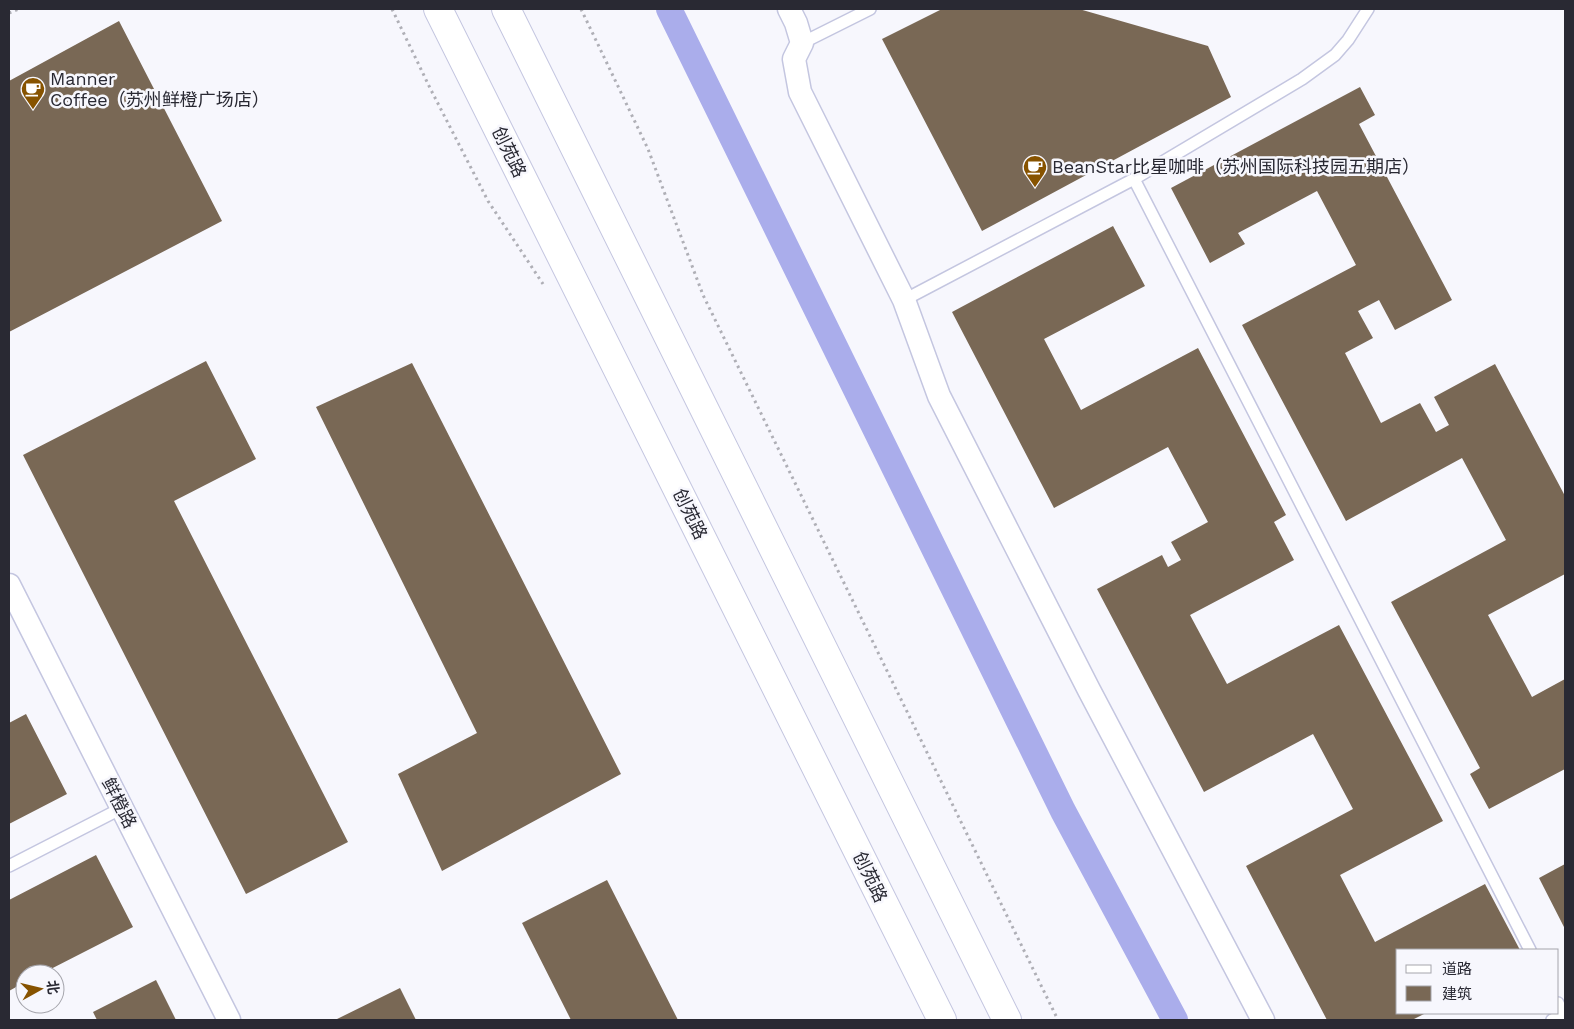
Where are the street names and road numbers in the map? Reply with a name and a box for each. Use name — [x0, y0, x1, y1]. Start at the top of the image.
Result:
street label: 创苑路 — [488, 123, 531, 181]
street label: 创苑路 — [669, 485, 712, 543]
street label: 鲜橙路 — [98, 774, 141, 832]
street label: 创苑路 — [849, 848, 892, 906]

